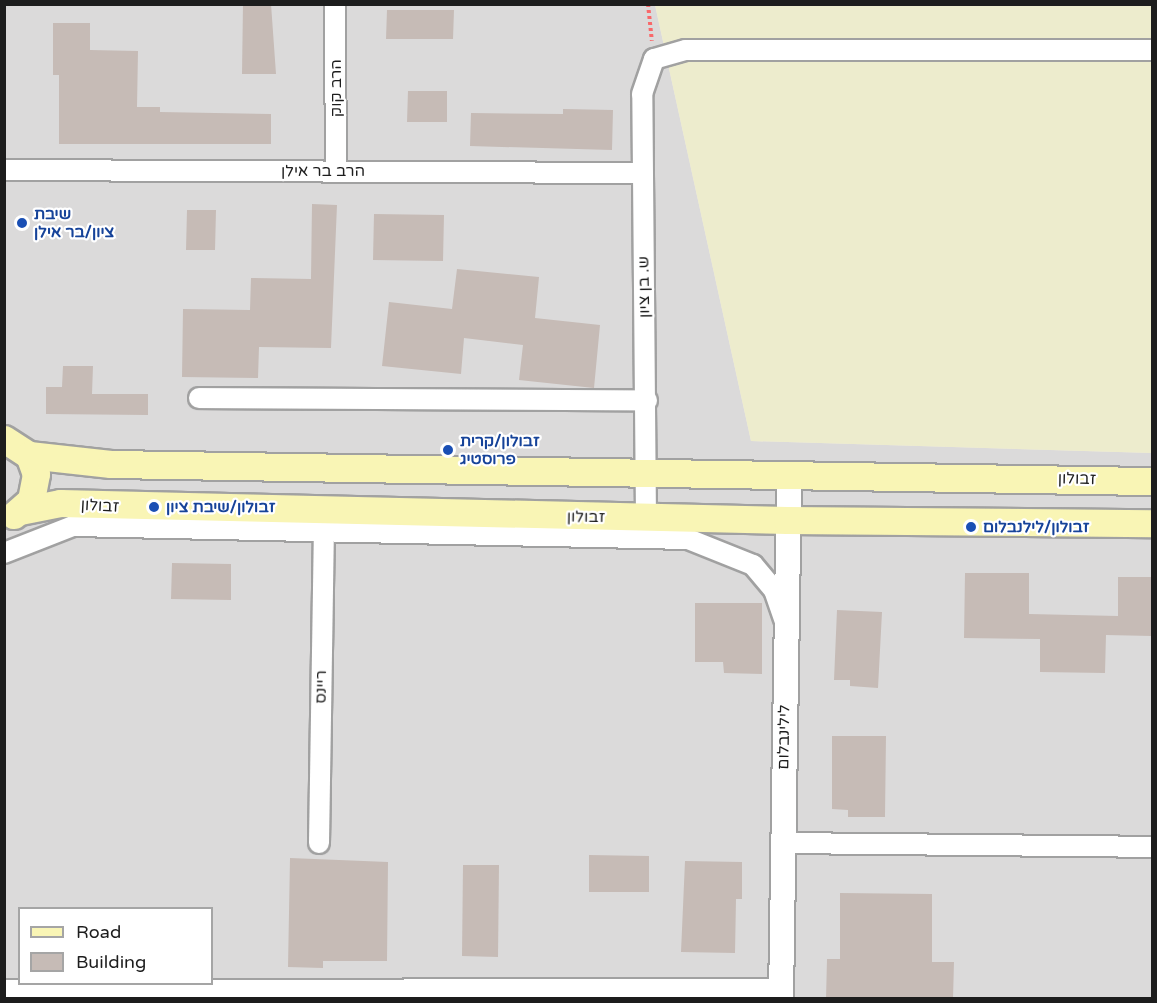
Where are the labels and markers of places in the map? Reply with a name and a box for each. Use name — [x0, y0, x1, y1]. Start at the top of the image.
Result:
place label: שיבת ציון/בר אילן — [34, 204, 114, 242]
marker: שיבת ציון/בר אילן — [15, 216, 29, 230]
place label: זבולון/קרית פרוסטיג — [460, 431, 540, 469]
marker: זבולון/קרית פרוסטיג — [441, 443, 455, 457]
place label: זבולון/שיבת ציון — [166, 497, 275, 517]
marker: זבולון/שיבת ציון — [147, 500, 161, 514]
place label: זבולון/לילנבלום — [983, 517, 1090, 537]
marker: זבולון/לילנבלום — [964, 520, 978, 534]

